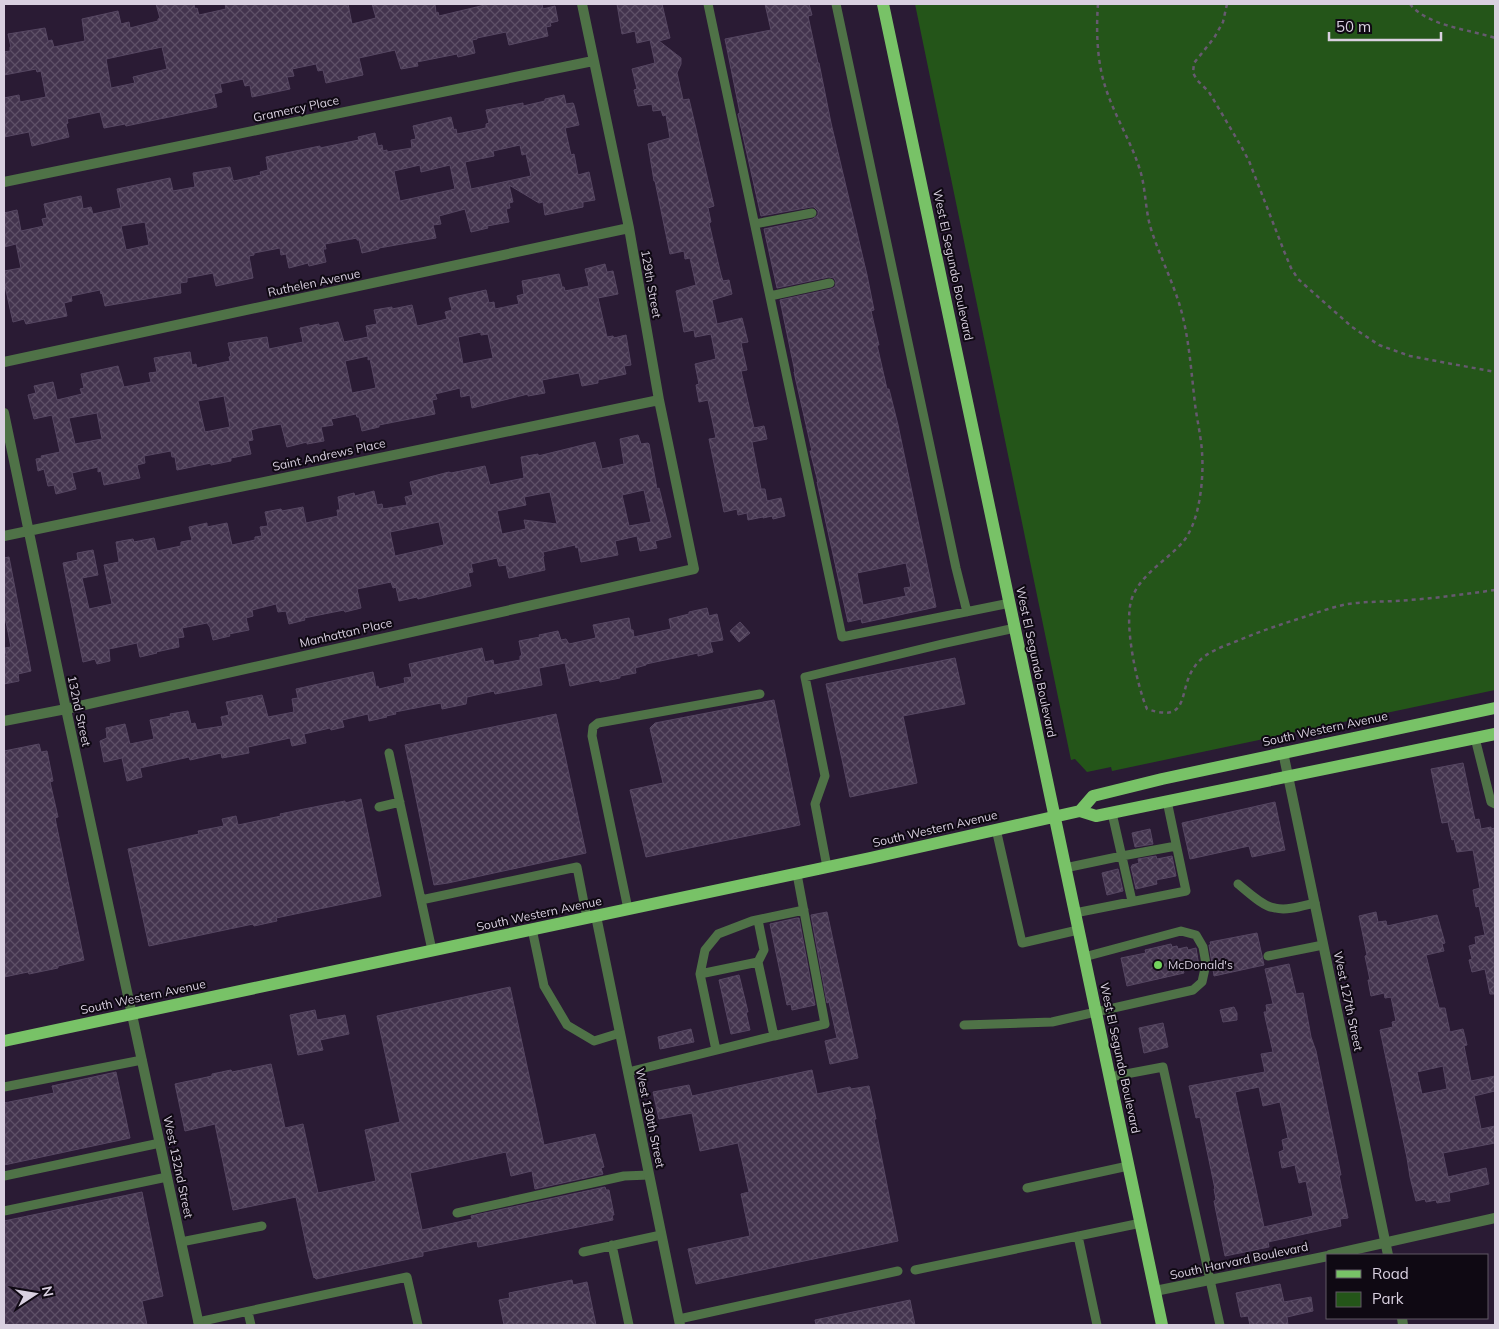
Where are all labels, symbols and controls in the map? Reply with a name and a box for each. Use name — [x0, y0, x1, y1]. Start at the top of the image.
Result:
scale bar — [1329, 10, 1442, 42]
text: 50 m — [1336, 17, 1371, 36]
street label: Gramercy Place — [252, 92, 340, 125]
street label: West El Segundo Boulevard — [930, 188, 977, 342]
street label: 129th Street — [638, 249, 665, 319]
street label: Ruthelen Avenue — [266, 265, 362, 300]
street label: Saint Andrews Place — [271, 435, 387, 474]
street label: West El Segundo Boulevard — [1013, 585, 1060, 739]
street label: Manhattan Place — [298, 615, 394, 650]
street label: 132nd Street — [65, 674, 94, 748]
street label: South Western Avenue — [1261, 708, 1389, 749]
street label: South Western Avenue — [871, 807, 999, 850]
street label: South Western Avenue — [475, 893, 603, 934]
street label: West 127th Street — [1331, 950, 1366, 1052]
place label: McDonald's — [1168, 957, 1233, 972]
marker: McDonald's — [1152, 959, 1164, 971]
street label: South Western Avenue — [79, 976, 207, 1017]
street label: West El Segundo Boulevard — [1097, 981, 1144, 1135]
street label: West 130th Street — [633, 1067, 668, 1169]
street label: West 132nd Street — [160, 1114, 197, 1220]
street label: South Harvard Boulevard — [1168, 1239, 1309, 1283]
legend — [1326, 1254, 1489, 1319]
text: Road — [1372, 1264, 1409, 1283]
north arrow — [10, 1269, 60, 1319]
text: N — [38, 1284, 58, 1298]
text: Park — [1372, 1289, 1404, 1308]

